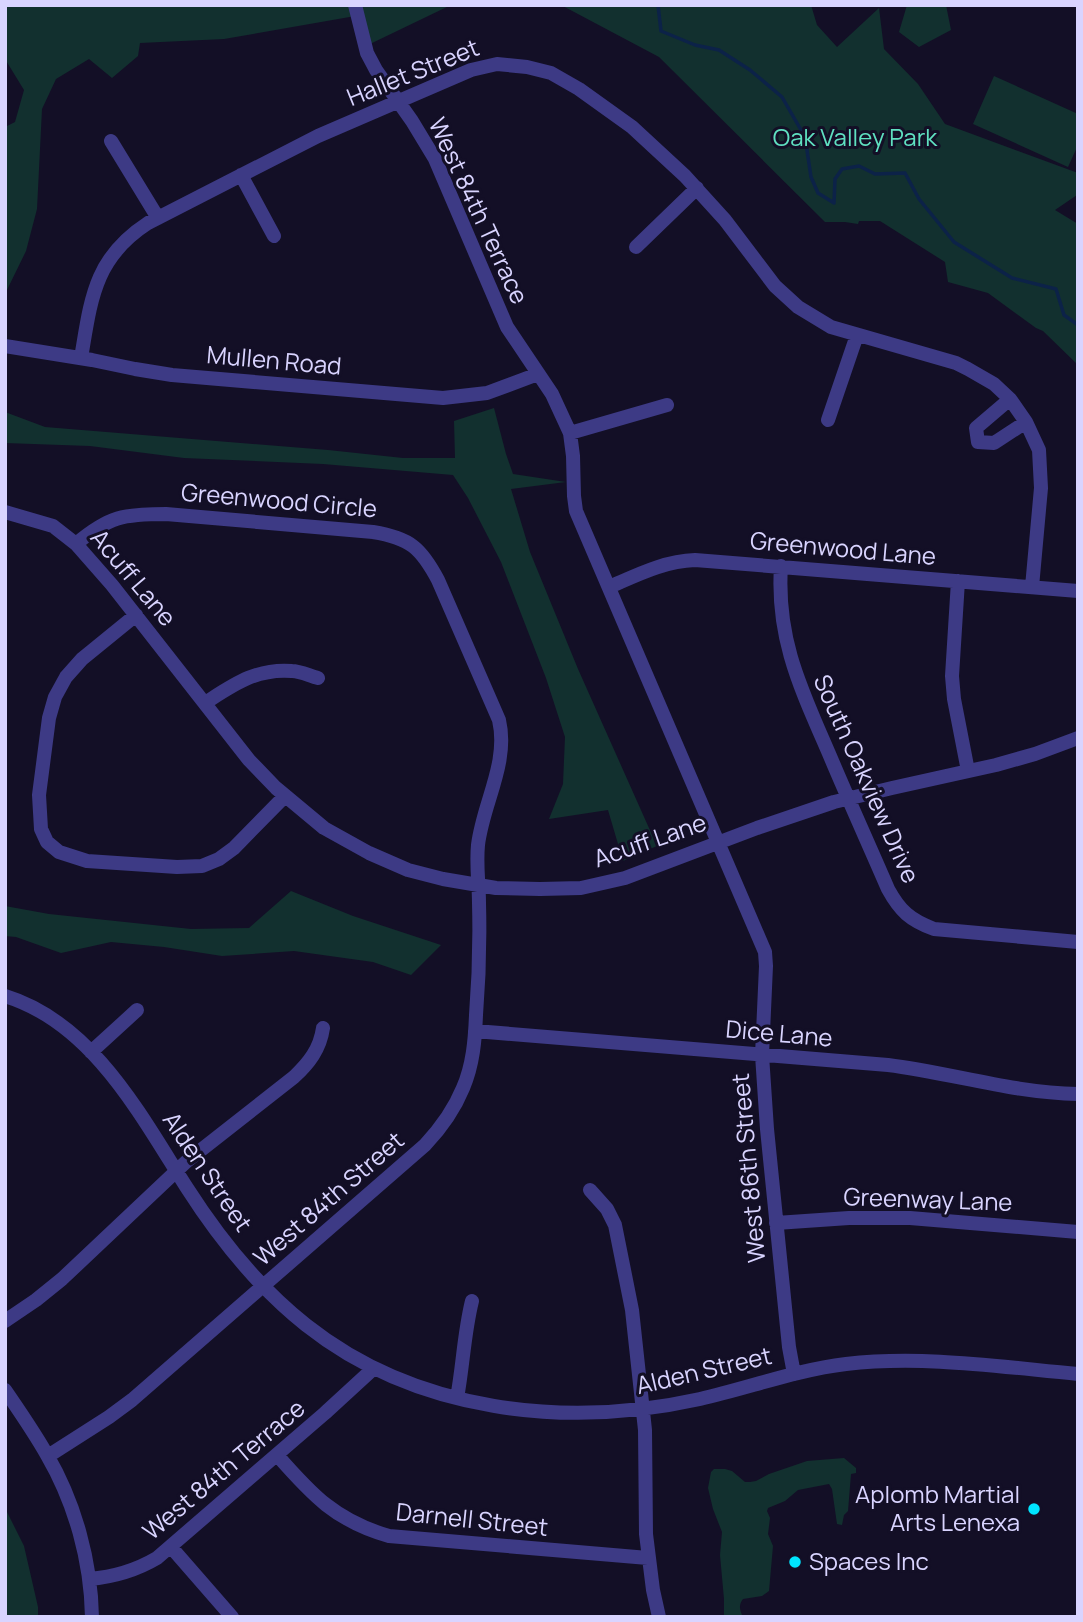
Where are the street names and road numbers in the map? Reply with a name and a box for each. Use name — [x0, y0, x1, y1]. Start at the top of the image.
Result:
street label: Hallet Street — [341, 30, 483, 113]
street label: West 84th Terrace — [422, 112, 537, 309]
street label: Mullen Road — [205, 337, 343, 382]
street label: Greenwood Circle — [180, 475, 378, 525]
street label: Acuff Lane — [84, 522, 184, 633]
street label: Greenwood Lane — [749, 523, 937, 572]
street label: South Oakview Drive — [806, 669, 928, 888]
street label: Acuff Lane — [589, 805, 710, 874]
street label: Dice Lane — [724, 1011, 834, 1054]
street label: West 86th Street — [723, 1072, 772, 1264]
street label: Alden Street — [156, 1105, 261, 1238]
street label: West 84th Street — [246, 1123, 410, 1272]
street label: Greenway Lane — [843, 1179, 1013, 1218]
street label: Alden Street — [633, 1338, 775, 1401]
street label: West 84th Terrace — [135, 1391, 311, 1547]
street label: Darnell Street — [394, 1494, 550, 1543]

